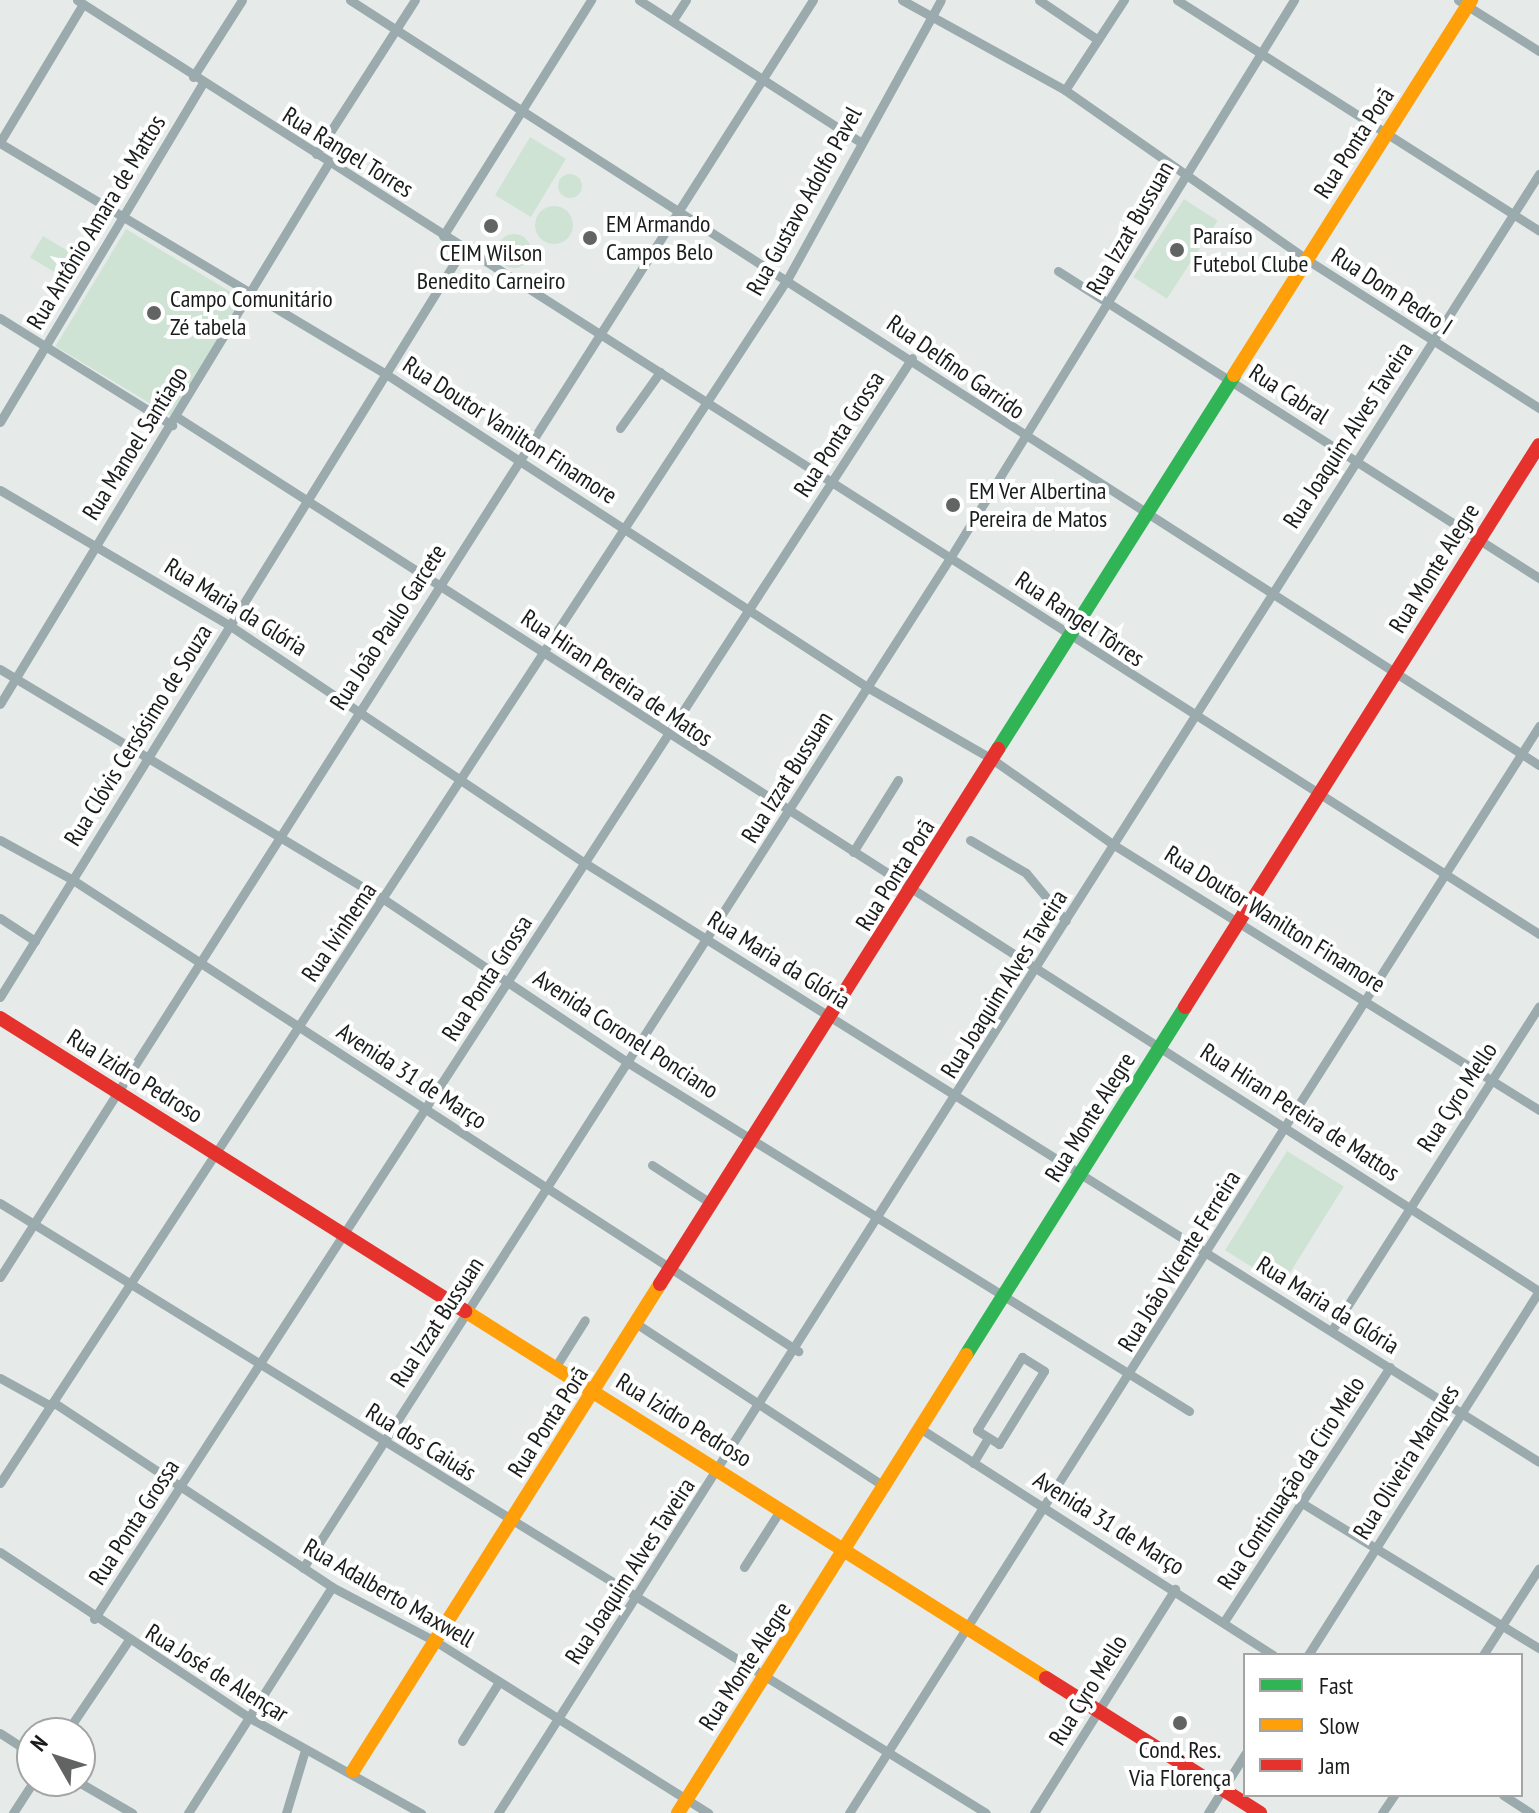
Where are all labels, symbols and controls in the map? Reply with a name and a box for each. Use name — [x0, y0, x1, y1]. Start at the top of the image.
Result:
street label: Rua Ponta Porã — [1308, 82, 1400, 204]
street label: Rua Rangel Torres — [277, 100, 419, 204]
street label: Rua Gustavo Adolfo Pavel — [740, 101, 868, 301]
street label: Rua Antônio Amara de Mattos — [20, 109, 172, 335]
street label: Rua Izzat Bussuan — [1080, 156, 1180, 300]
place label: EM Armando Campos Belo — [606, 210, 713, 266]
marker: CEIM Wilson Benedito Carneiro — [482, 217, 500, 235]
place label: Paraíso Futebol Clube — [1193, 222, 1308, 278]
marker: EM Armando Campos Belo — [581, 229, 599, 247]
place label: CEIM Wilson Benedito Carneiro — [417, 239, 565, 295]
marker: Paraíso Futebol Clube — [1168, 241, 1186, 259]
street label: Rua Dom Pedro I — [1326, 241, 1458, 341]
place label: Campo Comunitário Zé tabela — [170, 285, 333, 341]
marker: Campo Comunitário Zé tabela — [145, 304, 163, 322]
street label: Rua Delfino Garrido — [881, 309, 1031, 425]
street label: Rua Joaquim Alves Taveira — [1277, 336, 1419, 534]
street label: Rua Doutor Vanilton Finamore — [397, 350, 623, 510]
street label: Rua Cabral — [1244, 358, 1334, 430]
street label: Rua Manoel Santiago — [76, 361, 194, 525]
street label: Rua Ponta Grossa — [788, 366, 890, 502]
place label: EM Ver Albertina Pereira de Matos — [969, 477, 1108, 533]
marker: EM Ver Albertina Pereira de Matos — [944, 496, 962, 514]
street label: Rua Monte Alegre — [1383, 498, 1485, 638]
street label: Rua João Paulo Garcete — [324, 539, 452, 715]
street label: Rua Maria da Glória — [160, 552, 312, 662]
street label: Rua Rangel Tôrres — [1010, 565, 1150, 673]
street label: Rua Hiran Pereira de Matos — [516, 603, 718, 753]
street label: Rua Clóvis Cersósimo de Souza — [58, 619, 218, 851]
street label: Rua Izzat Bussuan — [735, 706, 839, 848]
street label: Rua Ponta Porã — [850, 814, 940, 936]
street label: Rua Doutor Wanilton Finamore — [1159, 839, 1391, 999]
street label: Rua Ivinhema — [295, 877, 383, 987]
street label: Rua Joaquim Alves Taveira — [934, 884, 1074, 1084]
street label: Rua Maria da Glória — [703, 905, 855, 1015]
street label: Rua Ponta Grossa — [436, 910, 538, 1046]
street label: Avenida Coronel Ponciano — [528, 963, 724, 1105]
street label: Avenida 31 de Março — [332, 1017, 492, 1135]
street label: Rua Izidro Pedroso — [62, 1023, 208, 1129]
street label: Rua Hiran Pereira de Mattos — [1195, 1037, 1405, 1187]
street label: Rua Cyro Mello — [1411, 1037, 1503, 1157]
street label: Rua Monte Alegre — [1039, 1047, 1141, 1187]
street label: Rua João Vicente Ferreira — [1112, 1165, 1246, 1357]
street label: Rua Maria da Glória — [1252, 1250, 1404, 1360]
street label: Rua Izzat Bussuan — [384, 1252, 490, 1392]
street label: Rua Ponta Porã — [502, 1361, 594, 1483]
street label: Rua Izidro Pedroso — [611, 1367, 757, 1473]
street label: Rua Continuação da Ciro Melo — [1211, 1371, 1371, 1595]
street label: Rua Oliveira Marques — [1347, 1380, 1465, 1544]
street label: Rua dos Caiuás — [361, 1397, 481, 1487]
street label: Rua Ponta Grossa — [83, 1454, 185, 1590]
street label: Avenida 31 de Março — [1028, 1465, 1190, 1581]
street label: Rua Joaquim Alves Taveira — [559, 1472, 701, 1670]
street label: Rua Adalberto Maxwell — [298, 1532, 480, 1654]
street label: Rua Monte Alegre — [693, 1596, 797, 1736]
street label: Rua José de Alençar — [140, 1617, 294, 1729]
street label: Rua Cyro Mello — [1043, 1630, 1133, 1750]
legend — [1243, 1653, 1523, 1797]
text: Fast — [1319, 1670, 1353, 1701]
text: Slow — [1319, 1710, 1359, 1741]
marker: Cond. Res. Via Florença — [1171, 1714, 1189, 1732]
north arrow — [16, 1717, 96, 1797]
text: N — [24, 1730, 54, 1757]
place label: Cond. Res. Via Florença — [1129, 1736, 1231, 1792]
text: Jam — [1319, 1750, 1350, 1781]

